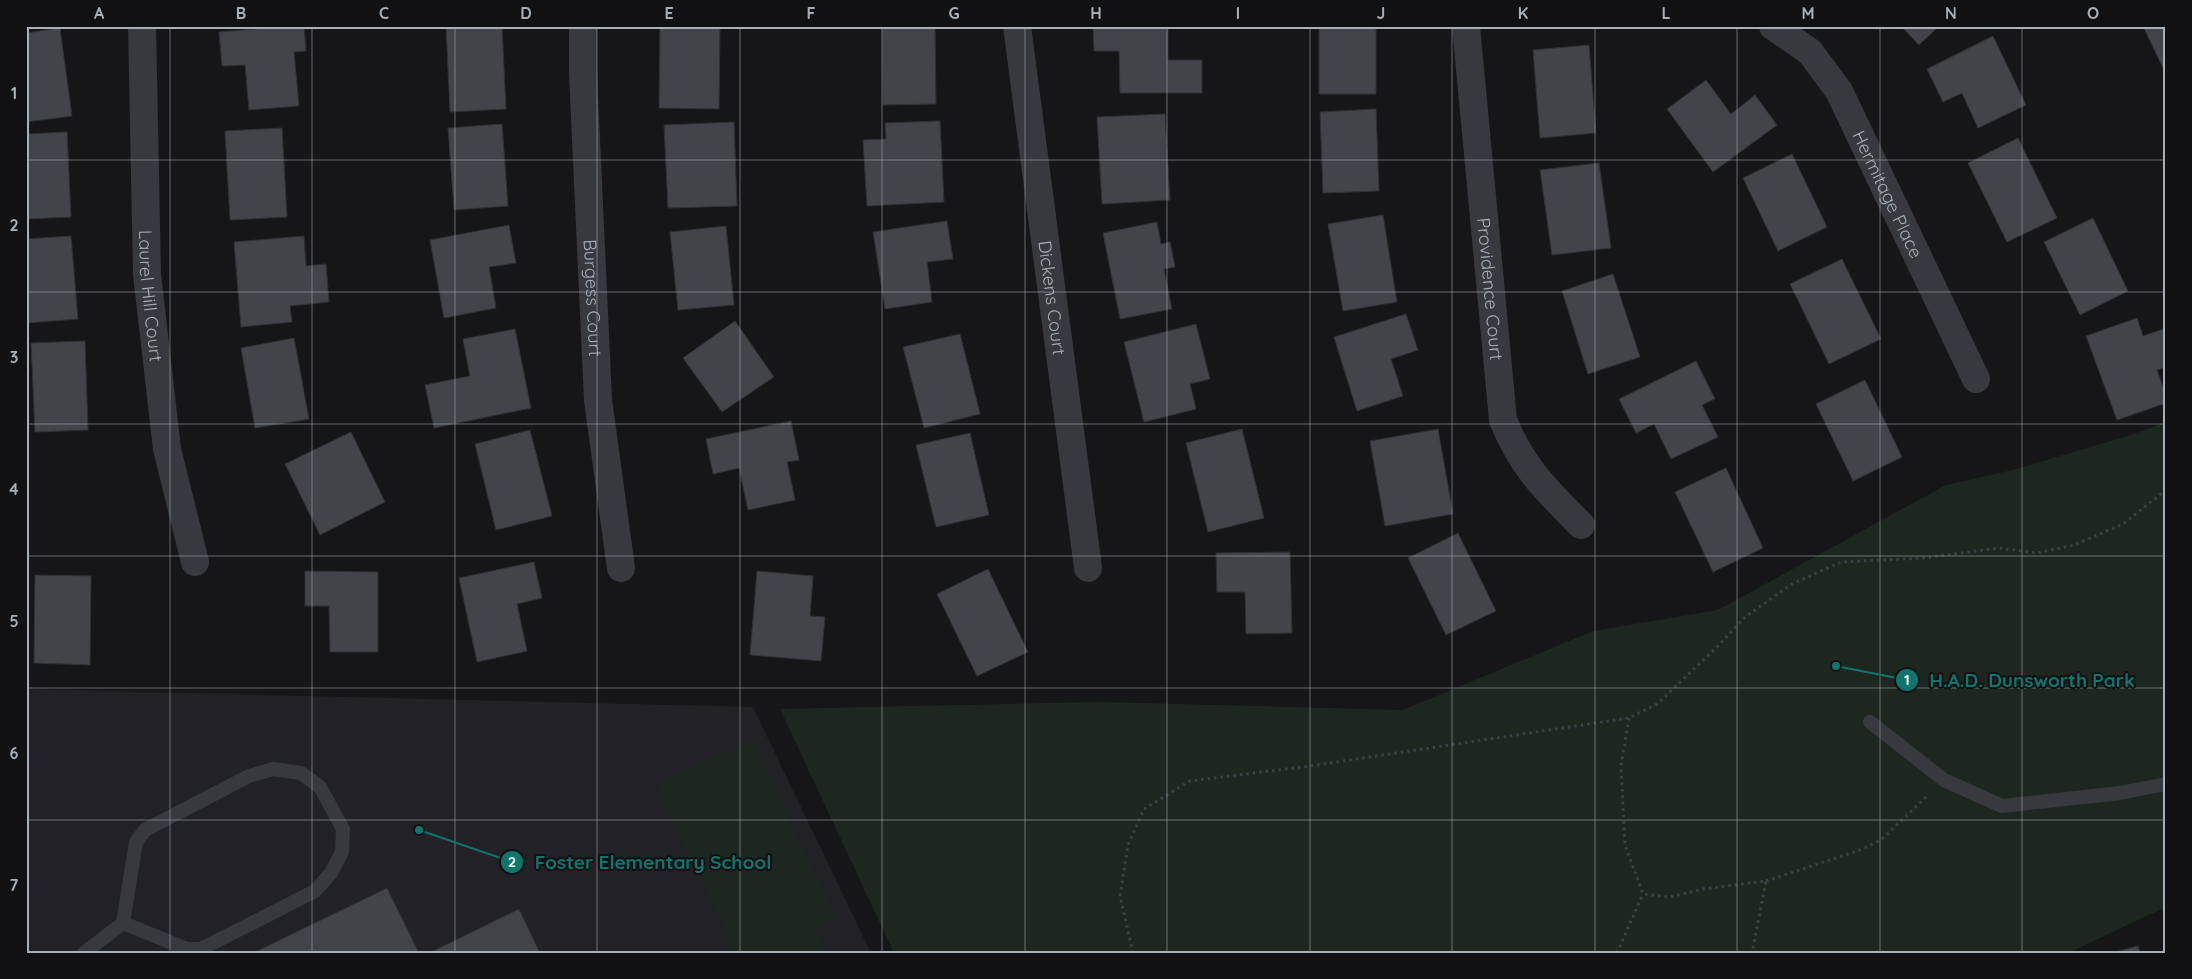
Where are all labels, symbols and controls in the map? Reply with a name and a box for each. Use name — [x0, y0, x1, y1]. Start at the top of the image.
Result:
text: A — [94, 3, 105, 23]
text: B — [236, 3, 246, 23]
text: C — [379, 3, 389, 23]
text: D — [520, 3, 532, 23]
text: E — [664, 3, 674, 23]
text: F — [807, 3, 816, 23]
text: G — [948, 3, 960, 23]
text: H — [1090, 3, 1102, 23]
text: I — [1236, 3, 1240, 23]
text: J — [1377, 3, 1385, 23]
text: K — [1518, 3, 1528, 23]
text: L — [1662, 3, 1671, 23]
text: M — [1801, 3, 1815, 23]
text: N — [1945, 3, 1957, 23]
text: O — [2087, 3, 2099, 23]
text: 1 — [11, 83, 17, 103]
street label: Hermitage Place — [1848, 127, 1928, 262]
text: 2 — [9, 215, 19, 235]
street label: Providence Court — [1473, 216, 1509, 361]
street label: Laurel Hill Court — [135, 230, 168, 363]
street label: Burgess Court — [579, 239, 607, 357]
street label: Dickens Court — [1034, 239, 1071, 356]
text: 3 — [10, 347, 18, 367]
text: 4 — [9, 479, 19, 499]
text: 5 — [9, 611, 19, 631]
callout: H.A.D. Dunsworth Park — [1895, 663, 2145, 697]
text: H.A.D. Dunsworth Park — [1929, 668, 2135, 692]
text: 1 — [1904, 670, 1910, 689]
text: 6 — [10, 743, 19, 763]
callout: Foster Elementary School — [500, 845, 781, 879]
text: Foster Elementary School — [535, 850, 771, 874]
text: 2 — [508, 852, 516, 871]
text: 7 — [10, 875, 19, 895]

